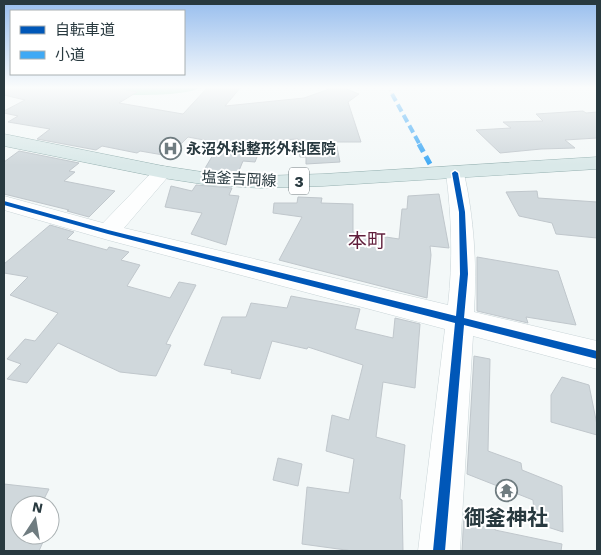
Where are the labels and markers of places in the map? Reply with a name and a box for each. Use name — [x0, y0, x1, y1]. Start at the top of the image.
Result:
hospital icon: 永沼外科整形外科医院 — [158, 137, 182, 161]
place label: 永沼外科整形外科医院 — [186, 140, 336, 158]
temple icon: 御釜神社 — [494, 479, 518, 503]
place label: 御釜神社 — [464, 505, 548, 530]

